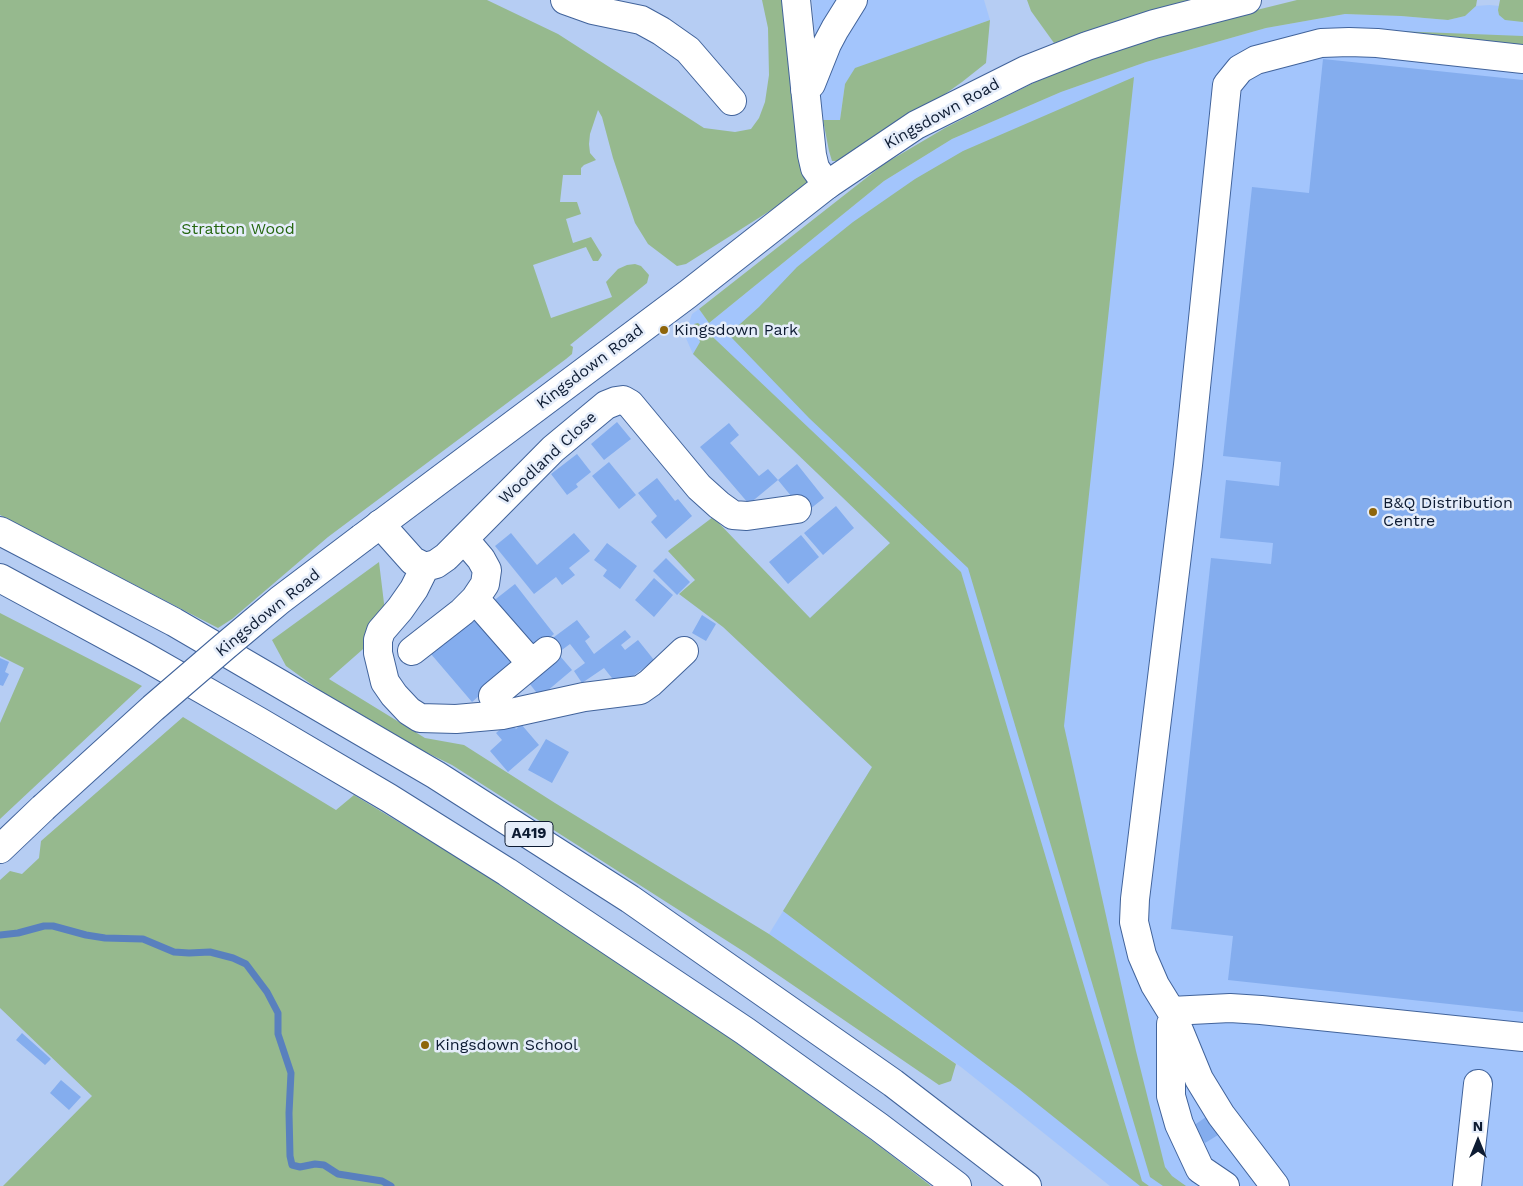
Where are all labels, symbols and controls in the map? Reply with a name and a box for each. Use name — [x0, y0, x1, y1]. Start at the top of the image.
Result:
street label: Kingsdown Road — [881, 74, 1003, 154]
park label: Stratton Wood — [181, 219, 295, 239]
place label: Kingsdown Park — [674, 320, 798, 340]
street label: Kingsdown Road — [533, 321, 647, 413]
marker: Kingsdown Park — [658, 324, 670, 336]
street label: Woodland Close — [495, 408, 601, 508]
place label: B&Q Distribution Centre — [1383, 493, 1513, 531]
marker: B&Q Distribution Centre — [1367, 506, 1379, 518]
street label: Kingsdown Road — [212, 565, 324, 661]
road number: A419 — [505, 822, 553, 846]
place label: Kingsdown School — [435, 1035, 578, 1055]
marker: Kingsdown School — [419, 1039, 431, 1051]
north arrow — [1453, 1116, 1503, 1166]
text: N — [1473, 1118, 1483, 1134]

